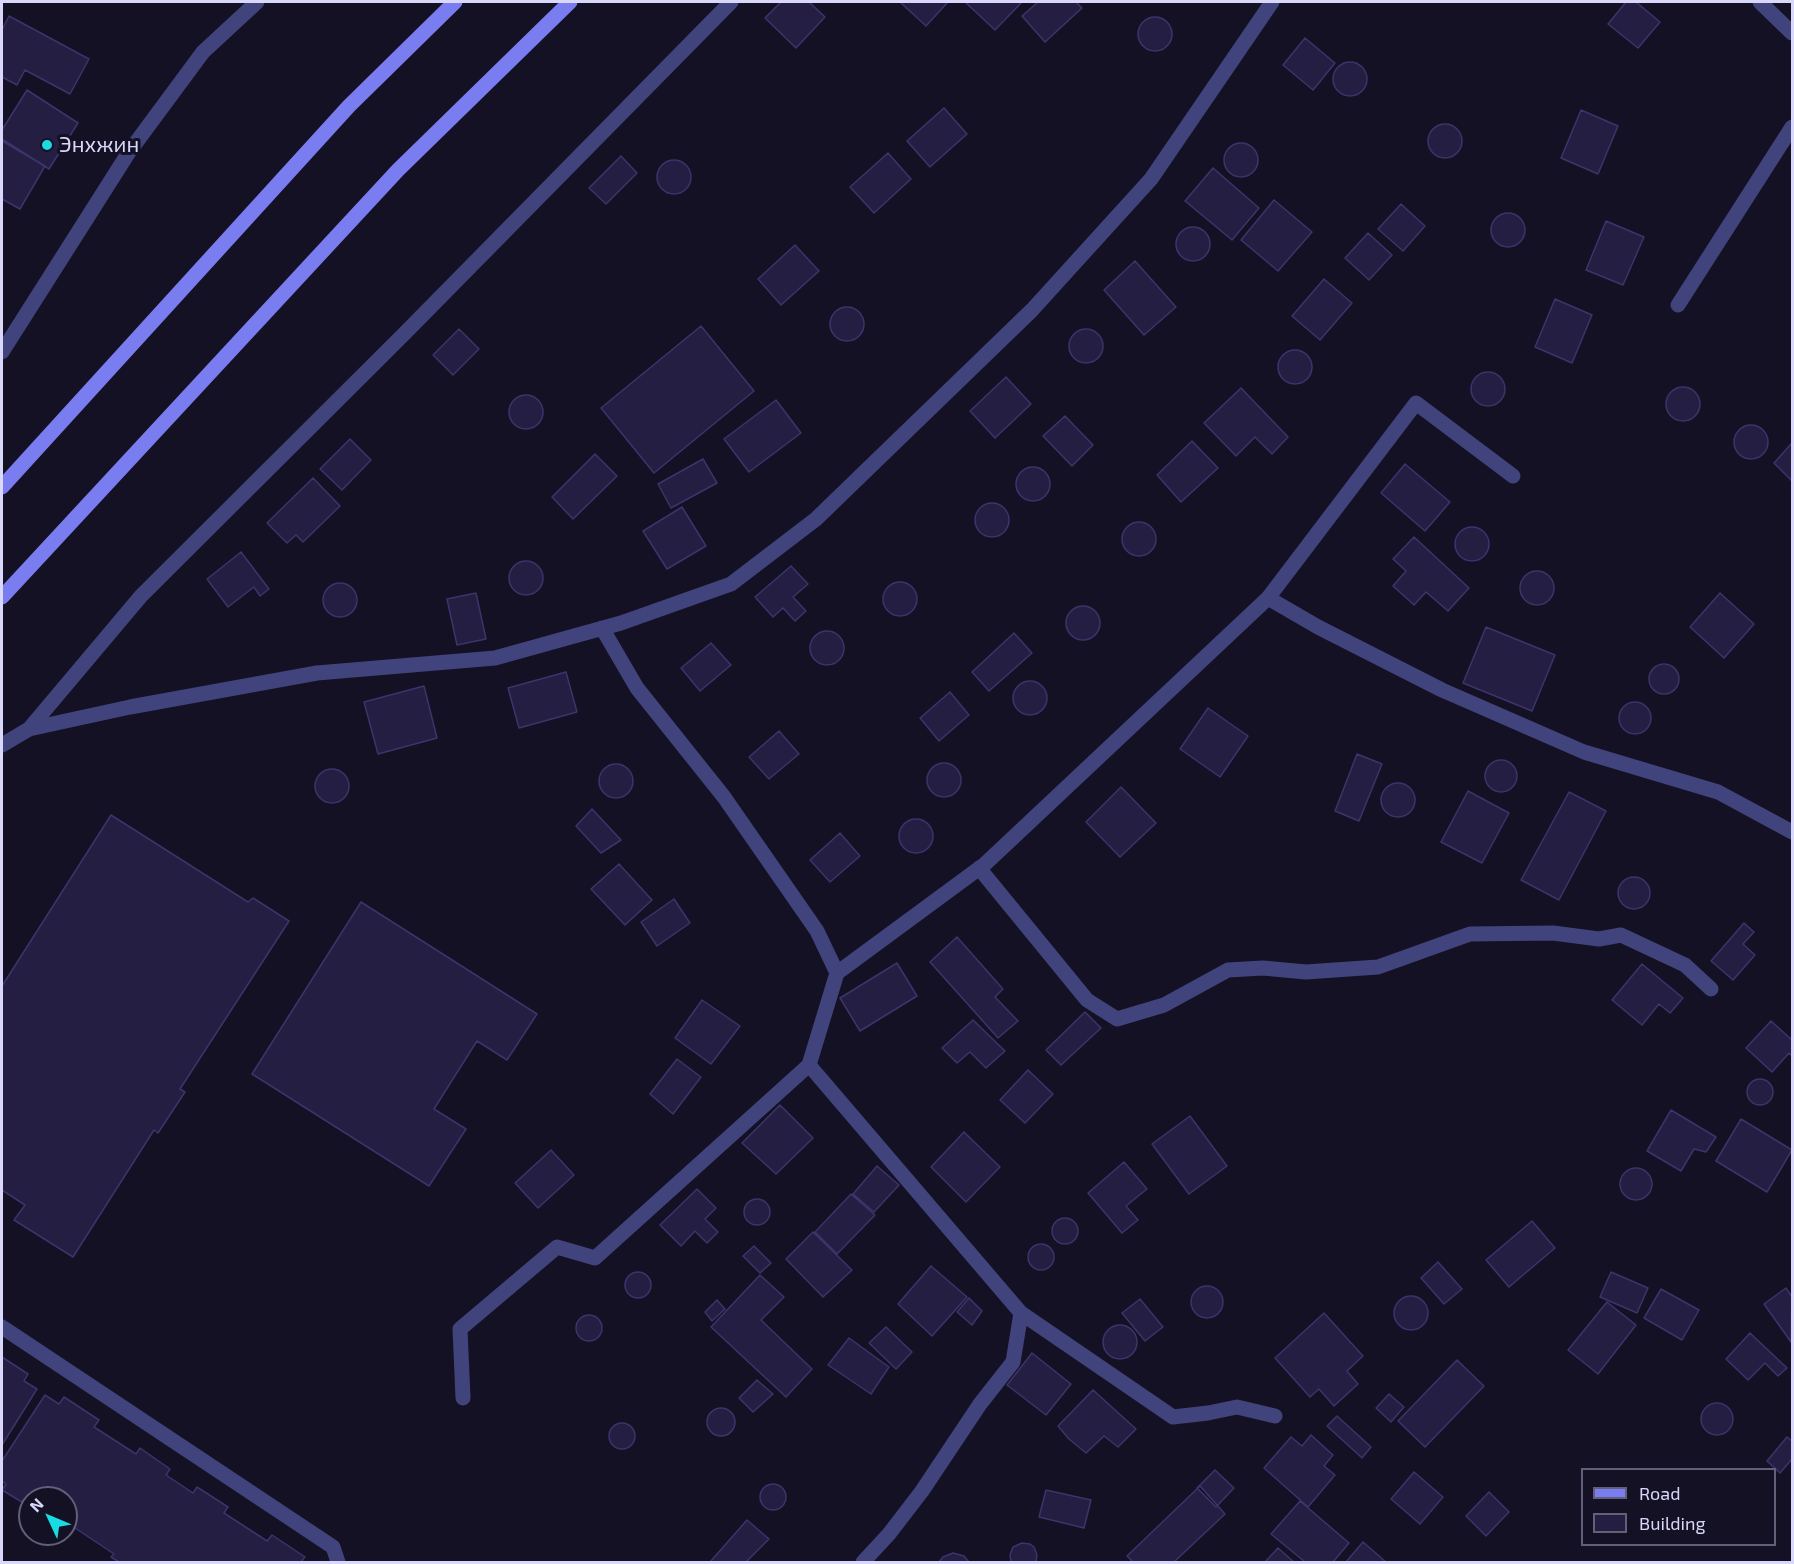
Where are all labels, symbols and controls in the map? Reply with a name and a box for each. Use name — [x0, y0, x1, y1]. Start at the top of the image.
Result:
place label: Энхжин — [59, 132, 139, 158]
marker: Энхжин — [40, 138, 54, 152]
legend — [1581, 1468, 1776, 1546]
text: Road — [1639, 1482, 1680, 1504]
north arrow — [18, 1486, 78, 1546]
text: N — [25, 1494, 47, 1515]
text: Building — [1639, 1512, 1706, 1534]

